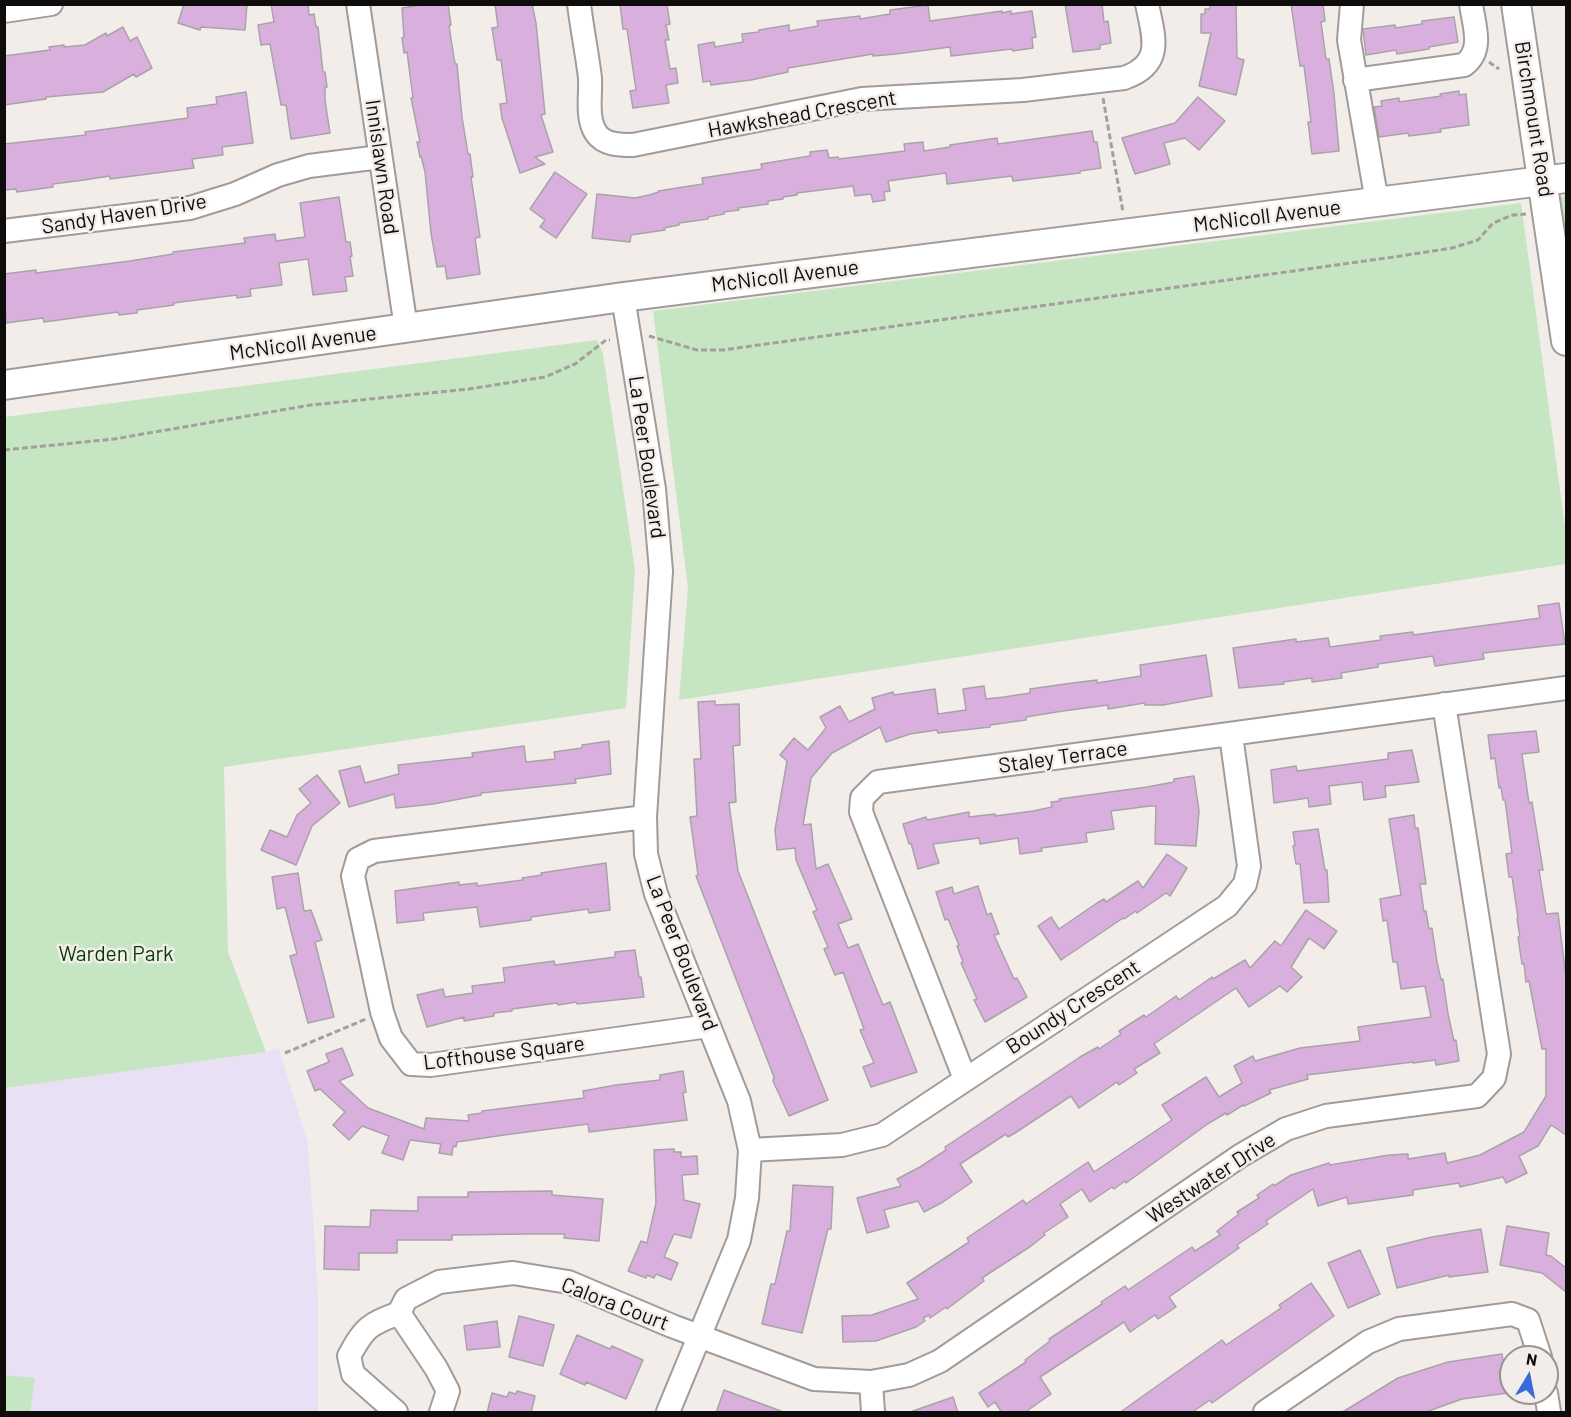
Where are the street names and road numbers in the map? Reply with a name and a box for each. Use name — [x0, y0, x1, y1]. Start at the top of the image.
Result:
street label: Birchmount Road — [1509, 39, 1559, 199]
street label: Hawkshead Crescent — [706, 85, 898, 143]
street label: Innislawn Road — [360, 98, 404, 236]
street label: Sandy Haven Drive — [40, 188, 208, 240]
street label: McNicoll Avenue — [1192, 194, 1342, 238]
street label: McNicoll Avenue — [710, 254, 860, 298]
street label: McNicoll Avenue — [228, 320, 378, 366]
street label: La Peer Boulevard — [623, 374, 671, 540]
street label: Staley Terrace — [997, 735, 1129, 779]
street label: La Peer Boulevard — [641, 872, 723, 1034]
street label: Boundy Crescent — [1001, 954, 1145, 1060]
street label: Lofthouse Square — [422, 1031, 586, 1075]
street label: Westwater Drive — [1142, 1127, 1280, 1229]
street label: Calora Court — [558, 1272, 672, 1336]

